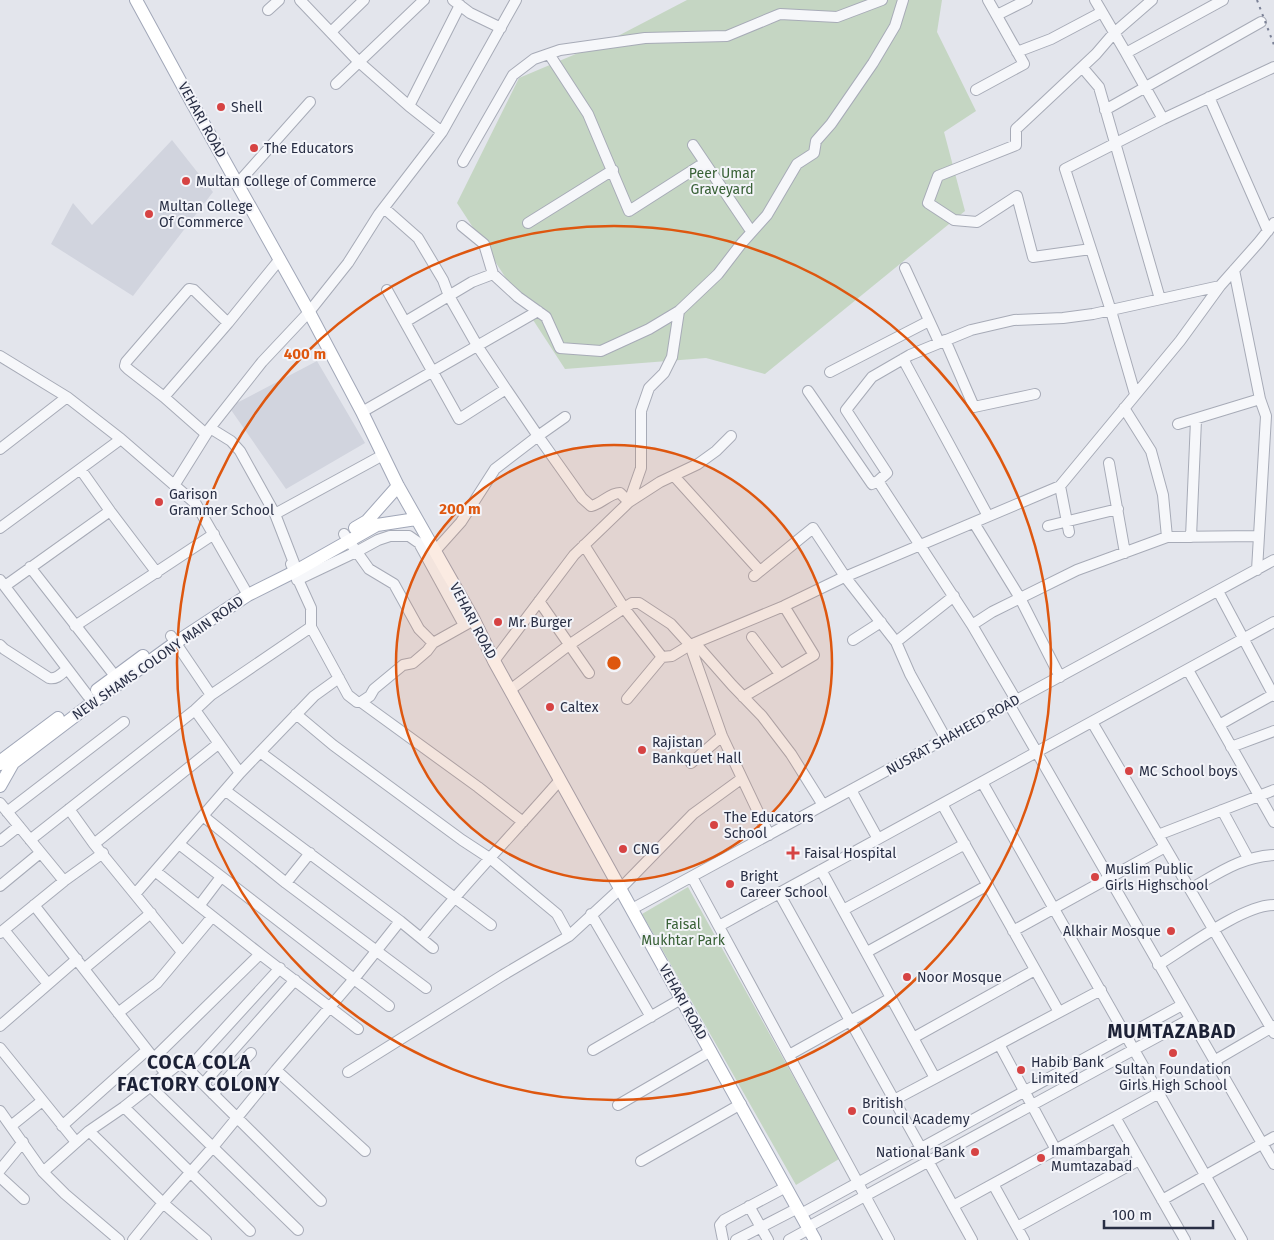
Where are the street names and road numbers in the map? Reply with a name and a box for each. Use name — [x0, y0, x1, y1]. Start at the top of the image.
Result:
street label: VEHARI ROAD — [174, 79, 230, 161]
street label: VEHARI ROAD — [446, 580, 500, 662]
street label: NEW SHAMS COLONY MAIN ROAD — [69, 592, 247, 724]
street label: NUSRAT SHAHEED ROAD — [883, 691, 1023, 779]
street label: VEHARI ROAD — [655, 961, 711, 1043]

